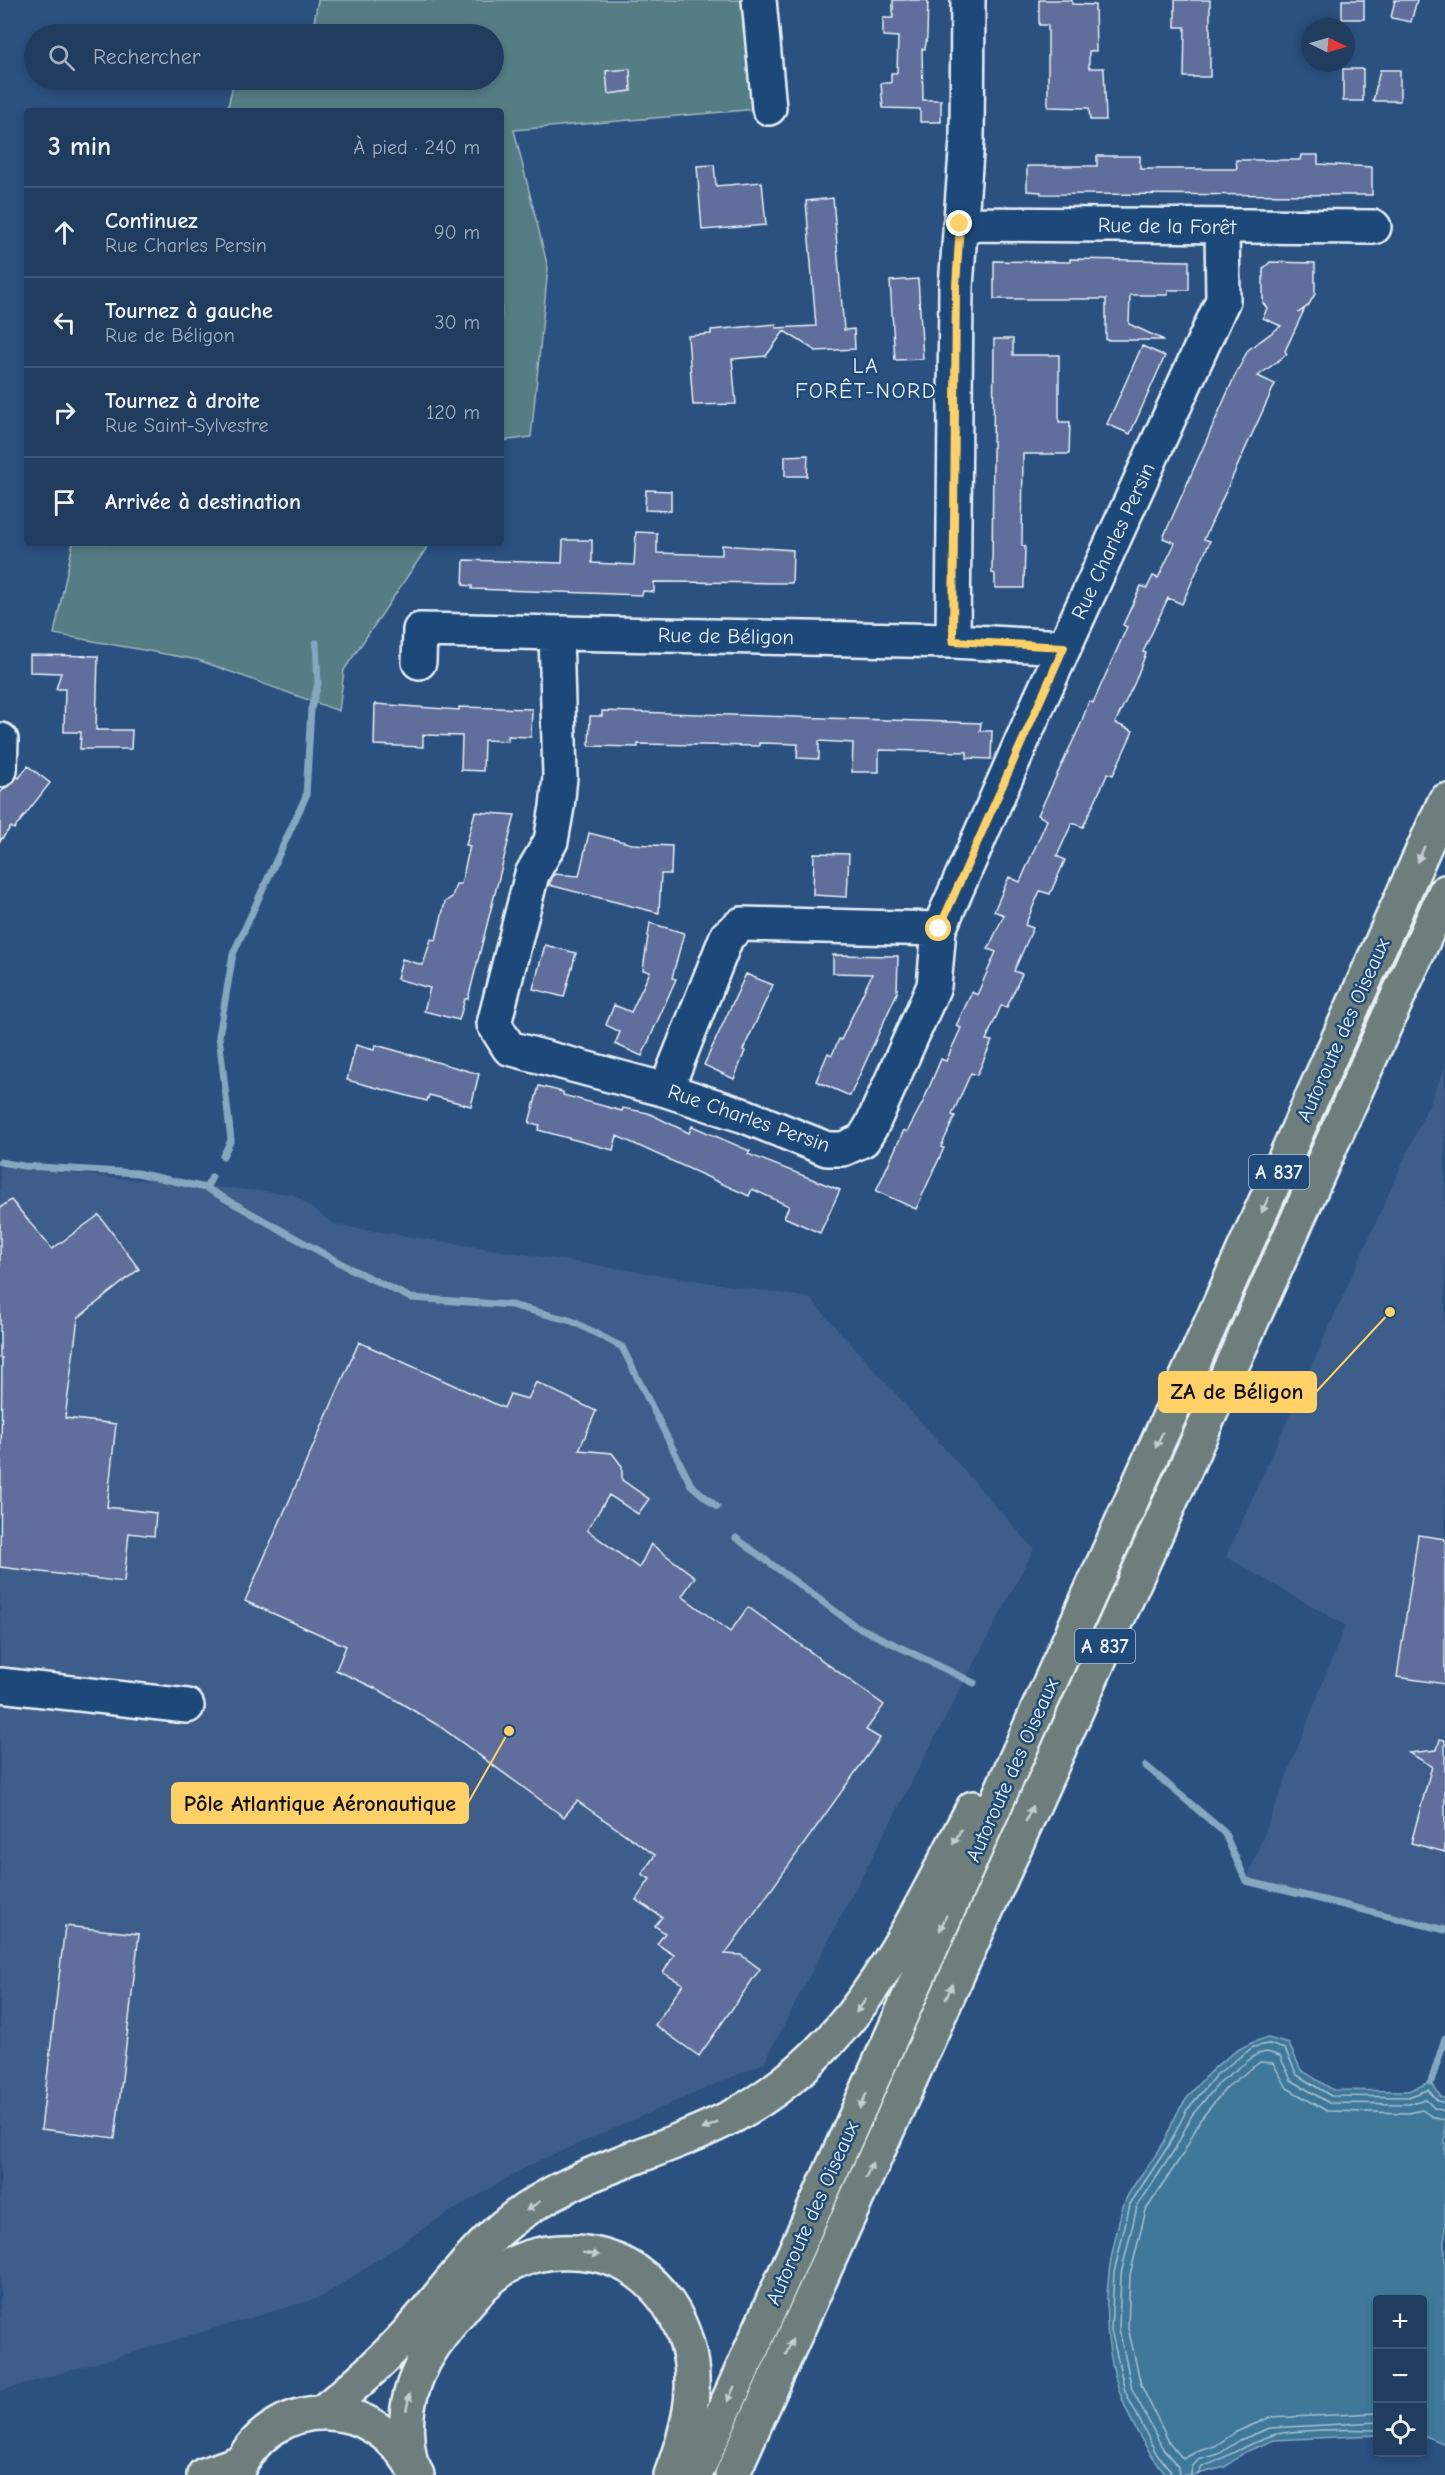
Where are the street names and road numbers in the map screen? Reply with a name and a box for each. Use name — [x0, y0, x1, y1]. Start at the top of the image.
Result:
street label: Rue de la Forêt — [1098, 213, 1237, 239]
street label: Rue Charles Persin — [1066, 459, 1160, 623]
street label: Rue de Béligon — [658, 623, 794, 649]
street label: Autoroute des Oiseaux — [1292, 934, 1394, 1126]
street label: Rue Charles Persin — [665, 1079, 833, 1157]
road number: A 837 — [1249, 1155, 1309, 1189]
road number: A 837 — [1075, 1629, 1135, 1663]
street label: Autoroute des Oiseaux — [961, 1674, 1063, 1866]
street label: Autoroute des Oiseaux — [761, 2117, 863, 2309]

